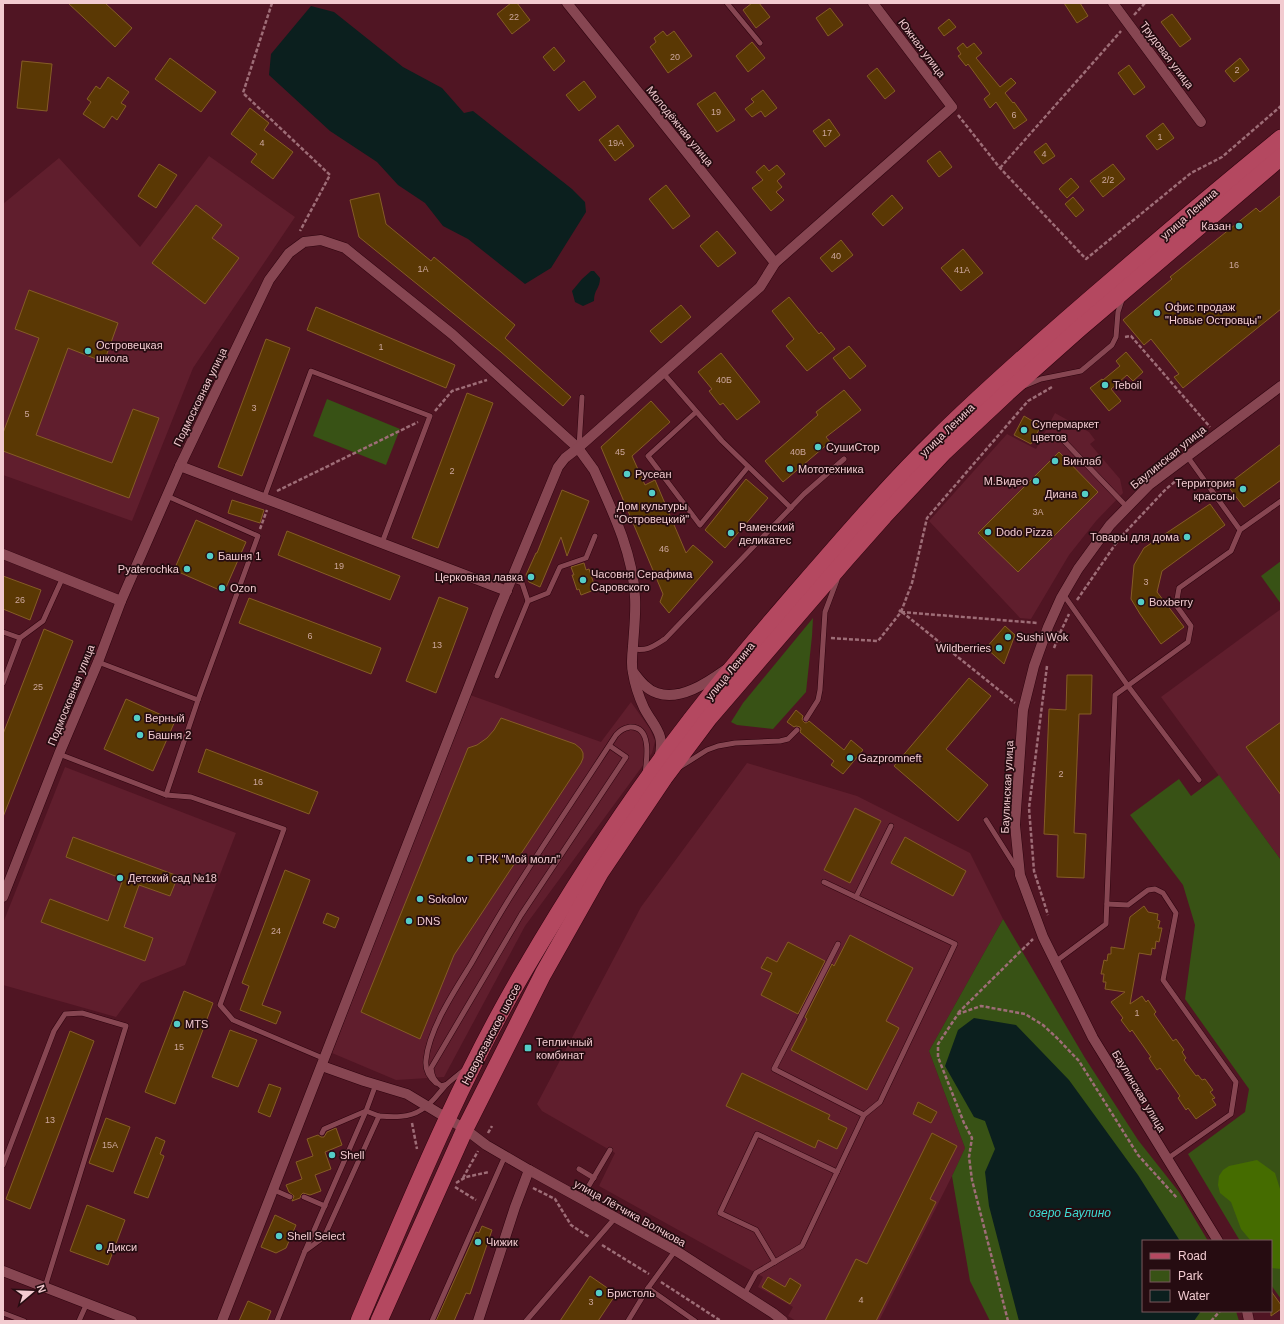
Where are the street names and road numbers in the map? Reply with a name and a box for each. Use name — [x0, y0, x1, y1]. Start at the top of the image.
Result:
street label: Южная улица — [896, 16, 948, 80]
street label: Трудовая улица — [1138, 19, 1197, 92]
street label: Молодёжная улица — [644, 84, 716, 169]
street label: улица Ленина — [1158, 186, 1220, 242]
street label: Подмосковная улица — [171, 345, 229, 448]
street label: улица Ленина — [917, 400, 977, 459]
street label: Баулинская улица — [1128, 423, 1209, 491]
street label: улица Ленина — [703, 639, 758, 702]
street label: Подмосковная улица — [45, 642, 97, 747]
street label: Баулинская улица — [999, 739, 1015, 834]
street label: Новорязанское шоссе — [459, 981, 523, 1087]
street label: Баулинская улица — [1110, 1048, 1169, 1135]
street label: улица Лётчика Волчкова — [572, 1177, 689, 1249]

